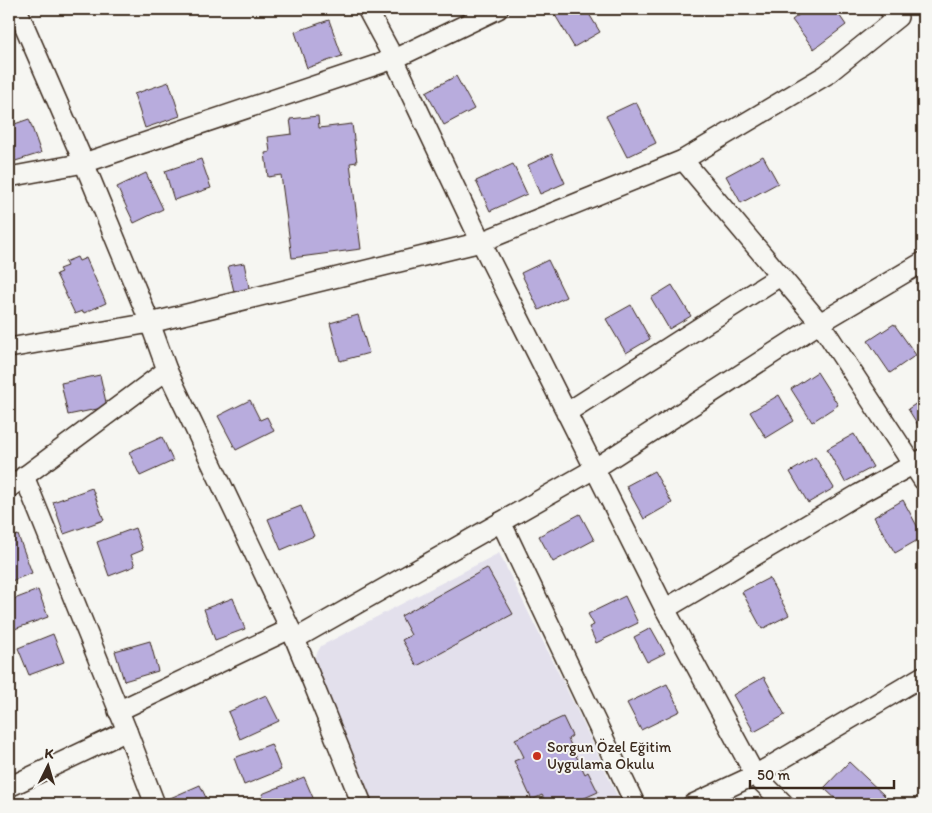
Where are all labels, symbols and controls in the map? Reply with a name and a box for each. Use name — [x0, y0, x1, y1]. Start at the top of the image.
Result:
place label: Sorgun Özel Eğitim Uygulama Okulu — [547, 738, 672, 773]
north arrow — [22, 740, 72, 790]
text: K — [44, 745, 55, 762]
marker: Sorgun Özel Eğitim Uygulama Okulu — [531, 750, 543, 762]
scale bar — [750, 758, 893, 790]
text: 50 m — [757, 766, 790, 784]

